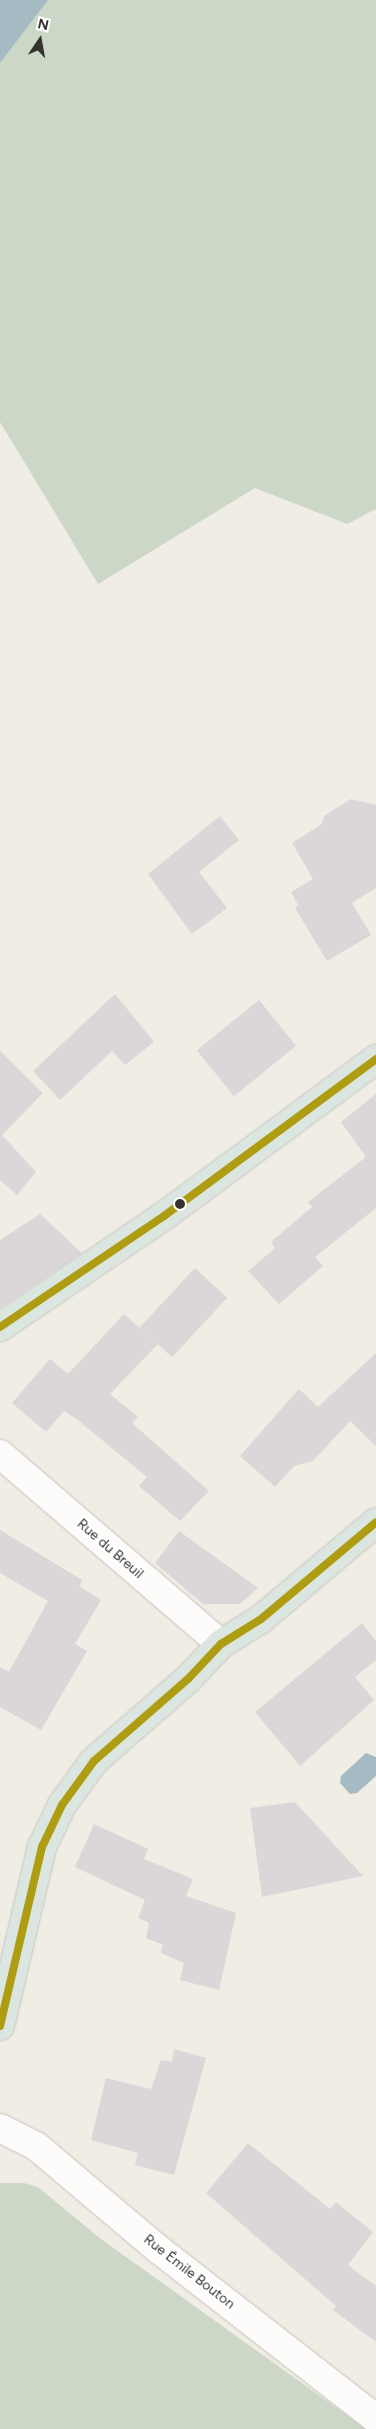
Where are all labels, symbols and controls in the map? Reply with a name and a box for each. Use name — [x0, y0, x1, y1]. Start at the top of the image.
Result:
north arrow — [15, 15, 65, 65]
text: N — [36, 15, 50, 34]
unlabelled marker — [175, 1199, 185, 1209]
street label: Rue du Breuil — [73, 1516, 147, 1582]
street label: Rue Émile Bouton — [140, 2231, 238, 2313]

